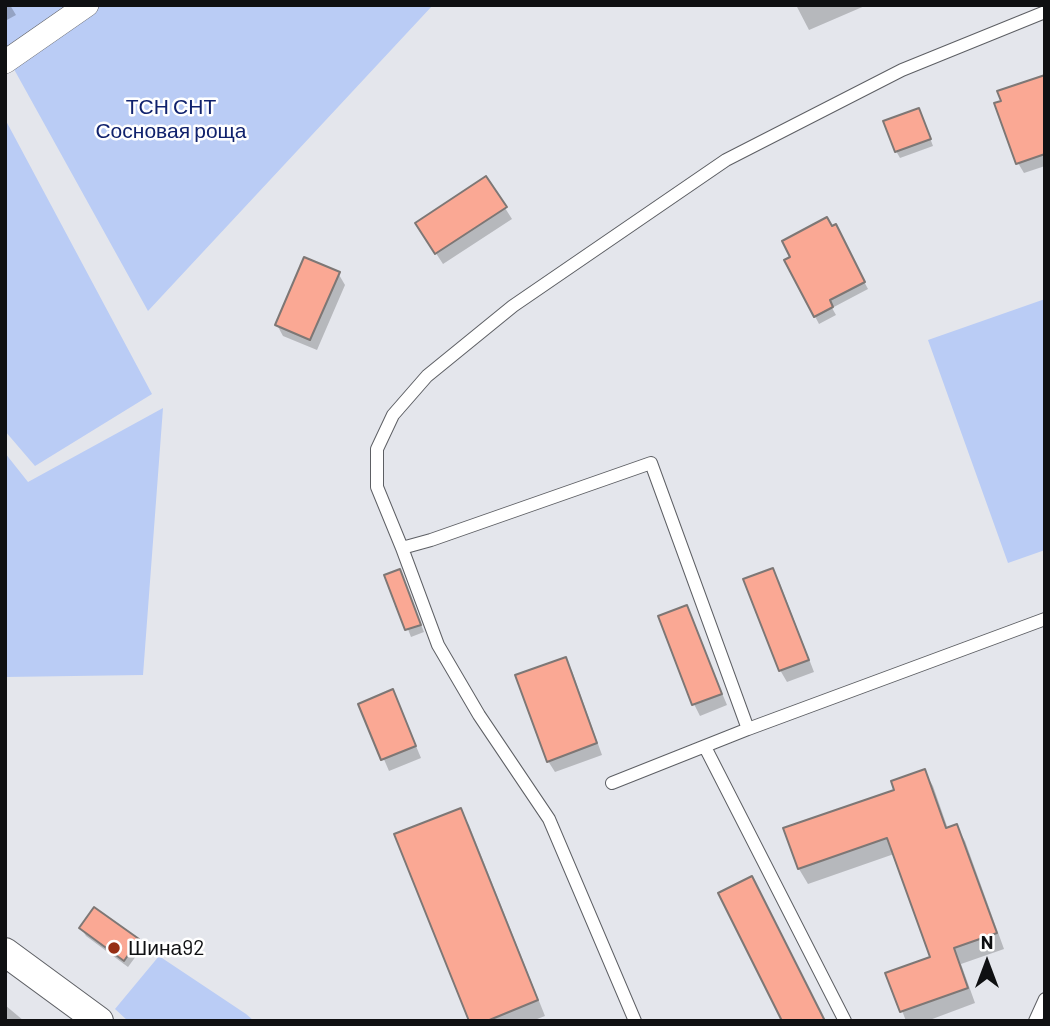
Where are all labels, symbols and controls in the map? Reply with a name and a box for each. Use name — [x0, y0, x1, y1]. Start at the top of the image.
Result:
park label: ТСН СНТ Сосновая роща — [95, 94, 247, 144]
north arrow — [952, 928, 1022, 998]
text: N — [981, 930, 993, 953]
place label: Шина92 — [128, 935, 204, 961]
marker: Шина92 — [106, 940, 122, 956]

